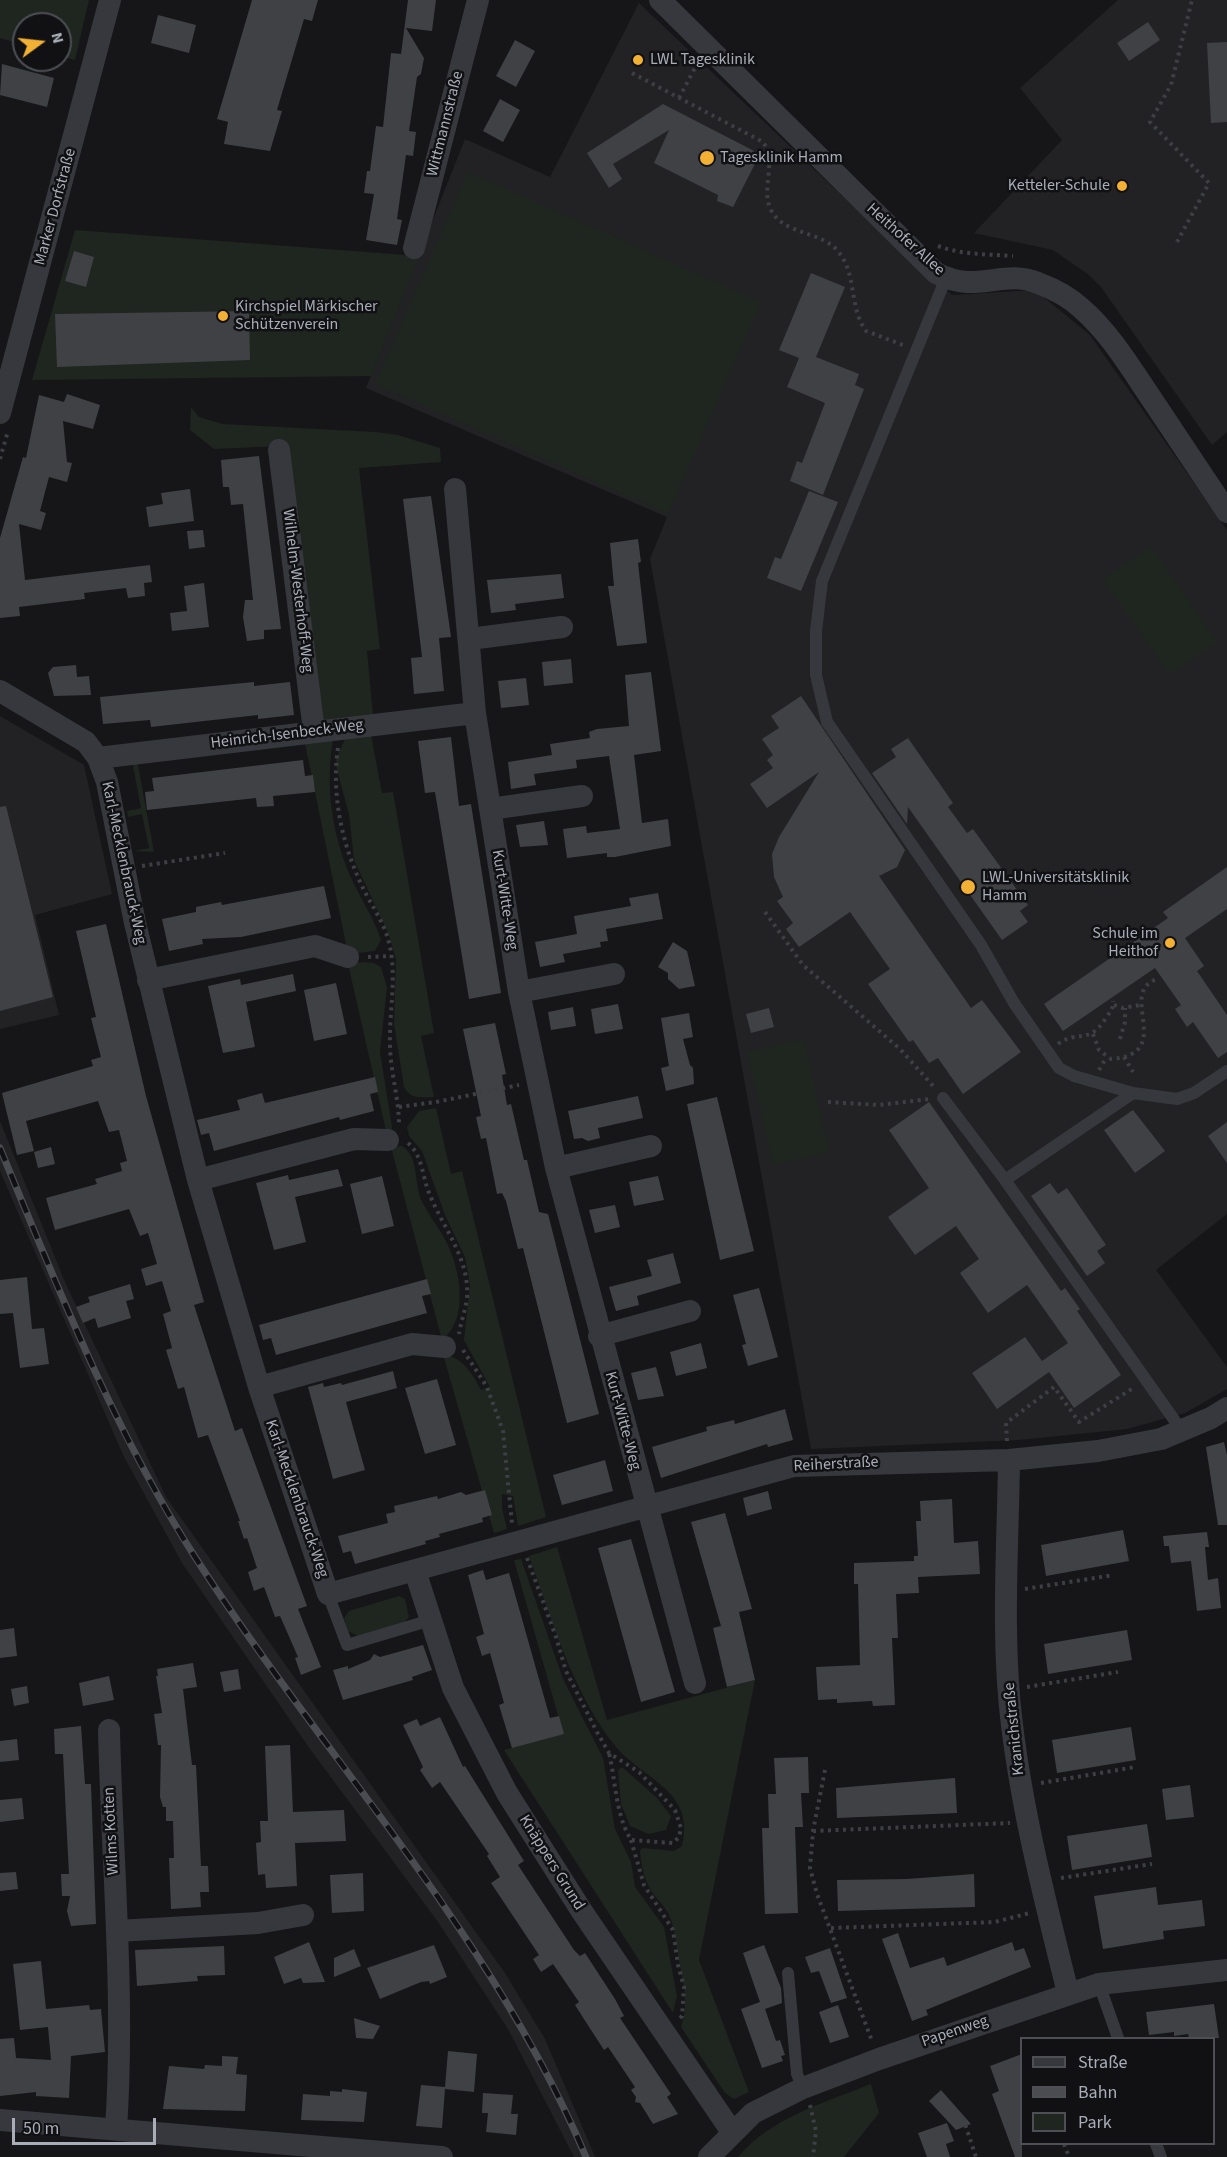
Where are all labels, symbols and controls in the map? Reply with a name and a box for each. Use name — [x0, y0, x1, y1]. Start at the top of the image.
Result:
north arrow — [12, 12, 72, 72]
text: N — [45, 30, 69, 46]
place label: LWL Tagesklinik — [650, 50, 755, 70]
marker: LWL Tagesklinik — [631, 53, 645, 67]
street label: Wittmannstraße — [424, 69, 468, 179]
street label: Marker Dorfstraße — [31, 146, 81, 268]
place label: Tagesklinik Hamm — [720, 148, 843, 168]
marker: Tagesklinik Hamm — [698, 149, 716, 167]
place label: Ketteler-Schule — [1008, 176, 1110, 196]
marker: Ketteler-Schule — [1115, 179, 1129, 193]
street label: Heithofer Allee — [862, 200, 948, 280]
place label: Kirchspiel Märkischer Schützenverein — [235, 297, 378, 335]
marker: Kirchspiel Märkischer Schützenverein — [216, 309, 230, 323]
street label: Wilhelm-Westerhoff-Weg — [277, 508, 317, 674]
street label: Heinrich-Isenbeck-Weg — [210, 716, 364, 754]
street label: Karl-Mecklenbrauck-Weg — [96, 780, 150, 946]
street label: Kurt-Witte-Weg — [487, 849, 521, 951]
place label: LWL-Universitätsklinik Hamm — [982, 868, 1129, 906]
marker: LWL-Universitätsklinik Hamm — [959, 878, 977, 896]
place label: Schule im Heithof — [1092, 924, 1158, 962]
marker: Schule im Heithof — [1163, 936, 1177, 950]
street label: Kurt-Witte-Weg — [600, 1370, 644, 1472]
street label: Karl-Mecklenbrauck-Weg — [260, 1417, 332, 1581]
street label: Reiherstraße — [793, 1453, 879, 1477]
street label: Kranichstraße — [1001, 1682, 1029, 1776]
street label: Wilms Kotten — [100, 1786, 124, 1876]
street label: Knäppers Grund — [514, 1812, 588, 1914]
street label: Papenweg — [919, 2012, 991, 2052]
legend — [1020, 2037, 1215, 2145]
text: Straße — [1078, 2050, 1127, 2075]
text: Bahn — [1078, 2080, 1117, 2105]
scale bar — [15, 2106, 159, 2144]
text: Park — [1078, 2110, 1112, 2135]
text: 50 m — [23, 2116, 59, 2141]

